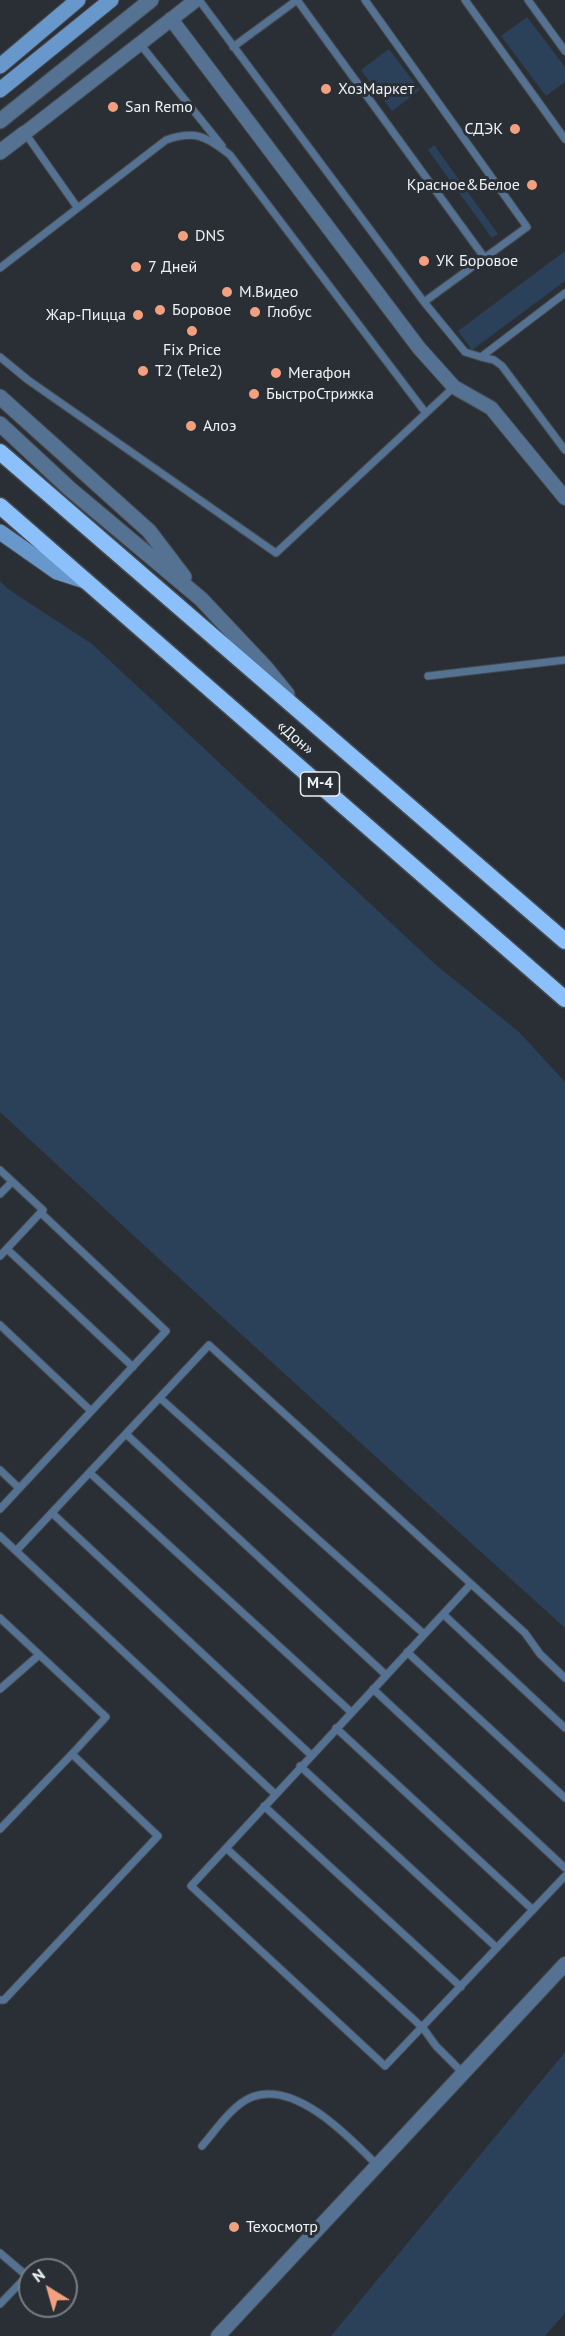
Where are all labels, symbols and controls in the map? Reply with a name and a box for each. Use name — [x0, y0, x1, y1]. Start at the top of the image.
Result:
place label: ХозМаркет — [338, 79, 414, 99]
marker: ХозМаркет — [319, 82, 333, 96]
place label: San Remo — [125, 97, 193, 117]
marker: San Remo — [106, 100, 120, 114]
place label: СДЭК — [465, 119, 503, 139]
marker: СДЭК — [508, 122, 522, 136]
place label: Красное&Белое — [407, 175, 520, 195]
marker: Красное&Белое — [525, 178, 539, 192]
place label: DNS — [195, 226, 225, 246]
marker: DNS — [176, 229, 190, 243]
place label: УК Боровое — [436, 251, 518, 271]
marker: УК Боровое — [417, 254, 431, 268]
place label: 7 Дней — [148, 257, 197, 277]
marker: 7 Дней — [129, 260, 143, 274]
place label: М.Видео — [239, 282, 298, 302]
marker: М.Видео — [220, 285, 234, 299]
place label: Боровое — [172, 300, 231, 320]
place label: Глобус — [267, 302, 312, 322]
marker: Боровое — [153, 303, 167, 317]
place label: Жар-Пицца — [46, 305, 126, 325]
marker: Глобус — [248, 305, 262, 319]
marker: Жар-Пицца — [131, 308, 145, 322]
marker: Fix Price — [185, 324, 199, 338]
place label: Fix Price — [163, 340, 221, 360]
place label: T2 (Tele2) — [155, 361, 222, 381]
place label: Мегафон — [288, 363, 351, 383]
marker: T2 (Tele2) — [136, 364, 150, 378]
marker: Мегафон — [269, 366, 283, 380]
place label: БыстроСтрижка — [266, 384, 374, 404]
marker: БыстроСтрижка — [247, 387, 261, 401]
place label: Алоэ — [203, 416, 236, 436]
marker: Алоэ — [184, 419, 198, 433]
street label: «Дон» — [273, 717, 317, 759]
road number: М-4 — [300, 772, 340, 796]
place label: Техосмотр — [246, 2217, 318, 2237]
marker: Техосмотр — [227, 2220, 241, 2234]
north arrow — [18, 2258, 78, 2318]
text: N — [28, 2264, 49, 2286]

